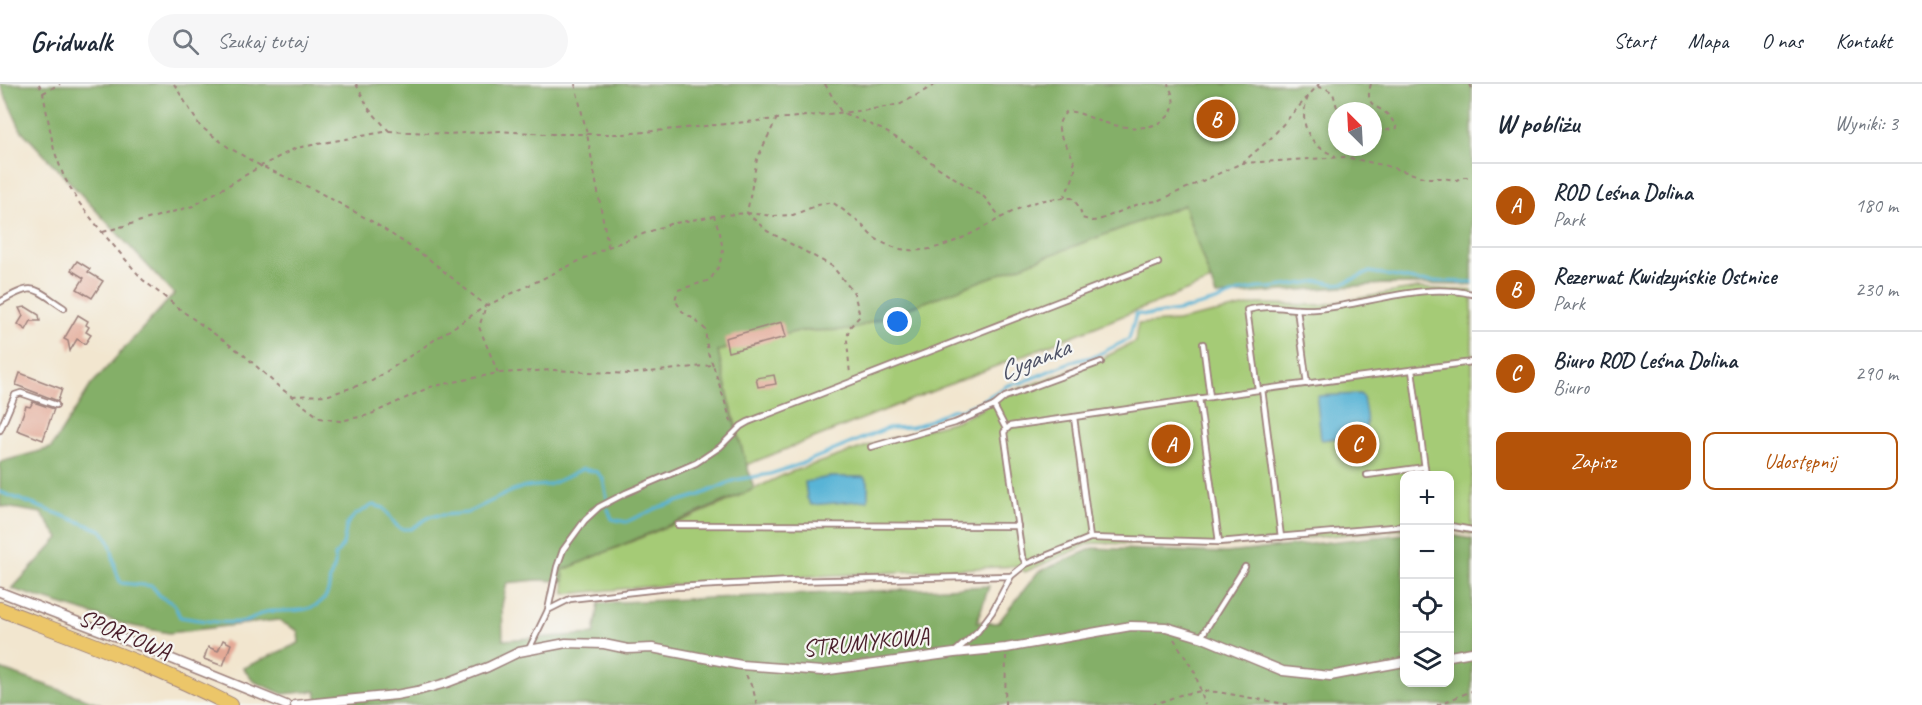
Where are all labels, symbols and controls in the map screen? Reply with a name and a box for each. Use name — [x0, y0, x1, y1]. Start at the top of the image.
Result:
search box — [148, 14, 568, 68]
text: Gridwalk — [30, 24, 112, 59]
icon: search — [169, 25, 202, 58]
text: Szukaj tutaj — [217, 27, 307, 55]
text: Start — [1614, 28, 1655, 54]
text: Mapa — [1688, 28, 1728, 54]
text: O nas — [1761, 28, 1803, 54]
text: Kontakt — [1836, 28, 1892, 54]
pin: B — [1196, 96, 1236, 141]
north arrow — [1328, 102, 1382, 156]
text: W pobliżu — [1496, 107, 1579, 140]
text: Wyniki: 3 — [1835, 111, 1898, 136]
text: ROD Leśna Dolina — [1553, 179, 1693, 207]
text: A — [1510, 193, 1521, 218]
text: 180 m — [1855, 193, 1898, 218]
text: Park — [1553, 207, 1585, 232]
text: Rezerwat Kwidzyńskie Ostnice — [1553, 263, 1776, 291]
text: B — [1510, 277, 1521, 302]
text: 230 m — [1855, 277, 1898, 302]
text: Park — [1553, 291, 1585, 316]
your location — [883, 307, 912, 336]
water label: Cyganka — [994, 330, 1077, 388]
text: Biuro ROD Leśna Dolina — [1553, 347, 1737, 375]
text: C — [1511, 361, 1520, 386]
text: 290 m — [1855, 361, 1898, 386]
text: Biuro — [1553, 375, 1589, 400]
pin: A — [1152, 422, 1190, 466]
pin: C — [1338, 422, 1376, 466]
button: Zapisz — [1496, 432, 1691, 490]
button: Udostępnij — [1703, 432, 1898, 490]
map controls — [1400, 471, 1454, 687]
button: + — [1400, 471, 1454, 525]
button: − — [1400, 525, 1454, 579]
button: locate — [1400, 579, 1454, 633]
street label: SPORTOWA — [74, 602, 176, 666]
street label: STRUMYKOWA — [801, 620, 932, 664]
button: layers — [1400, 633, 1454, 687]

